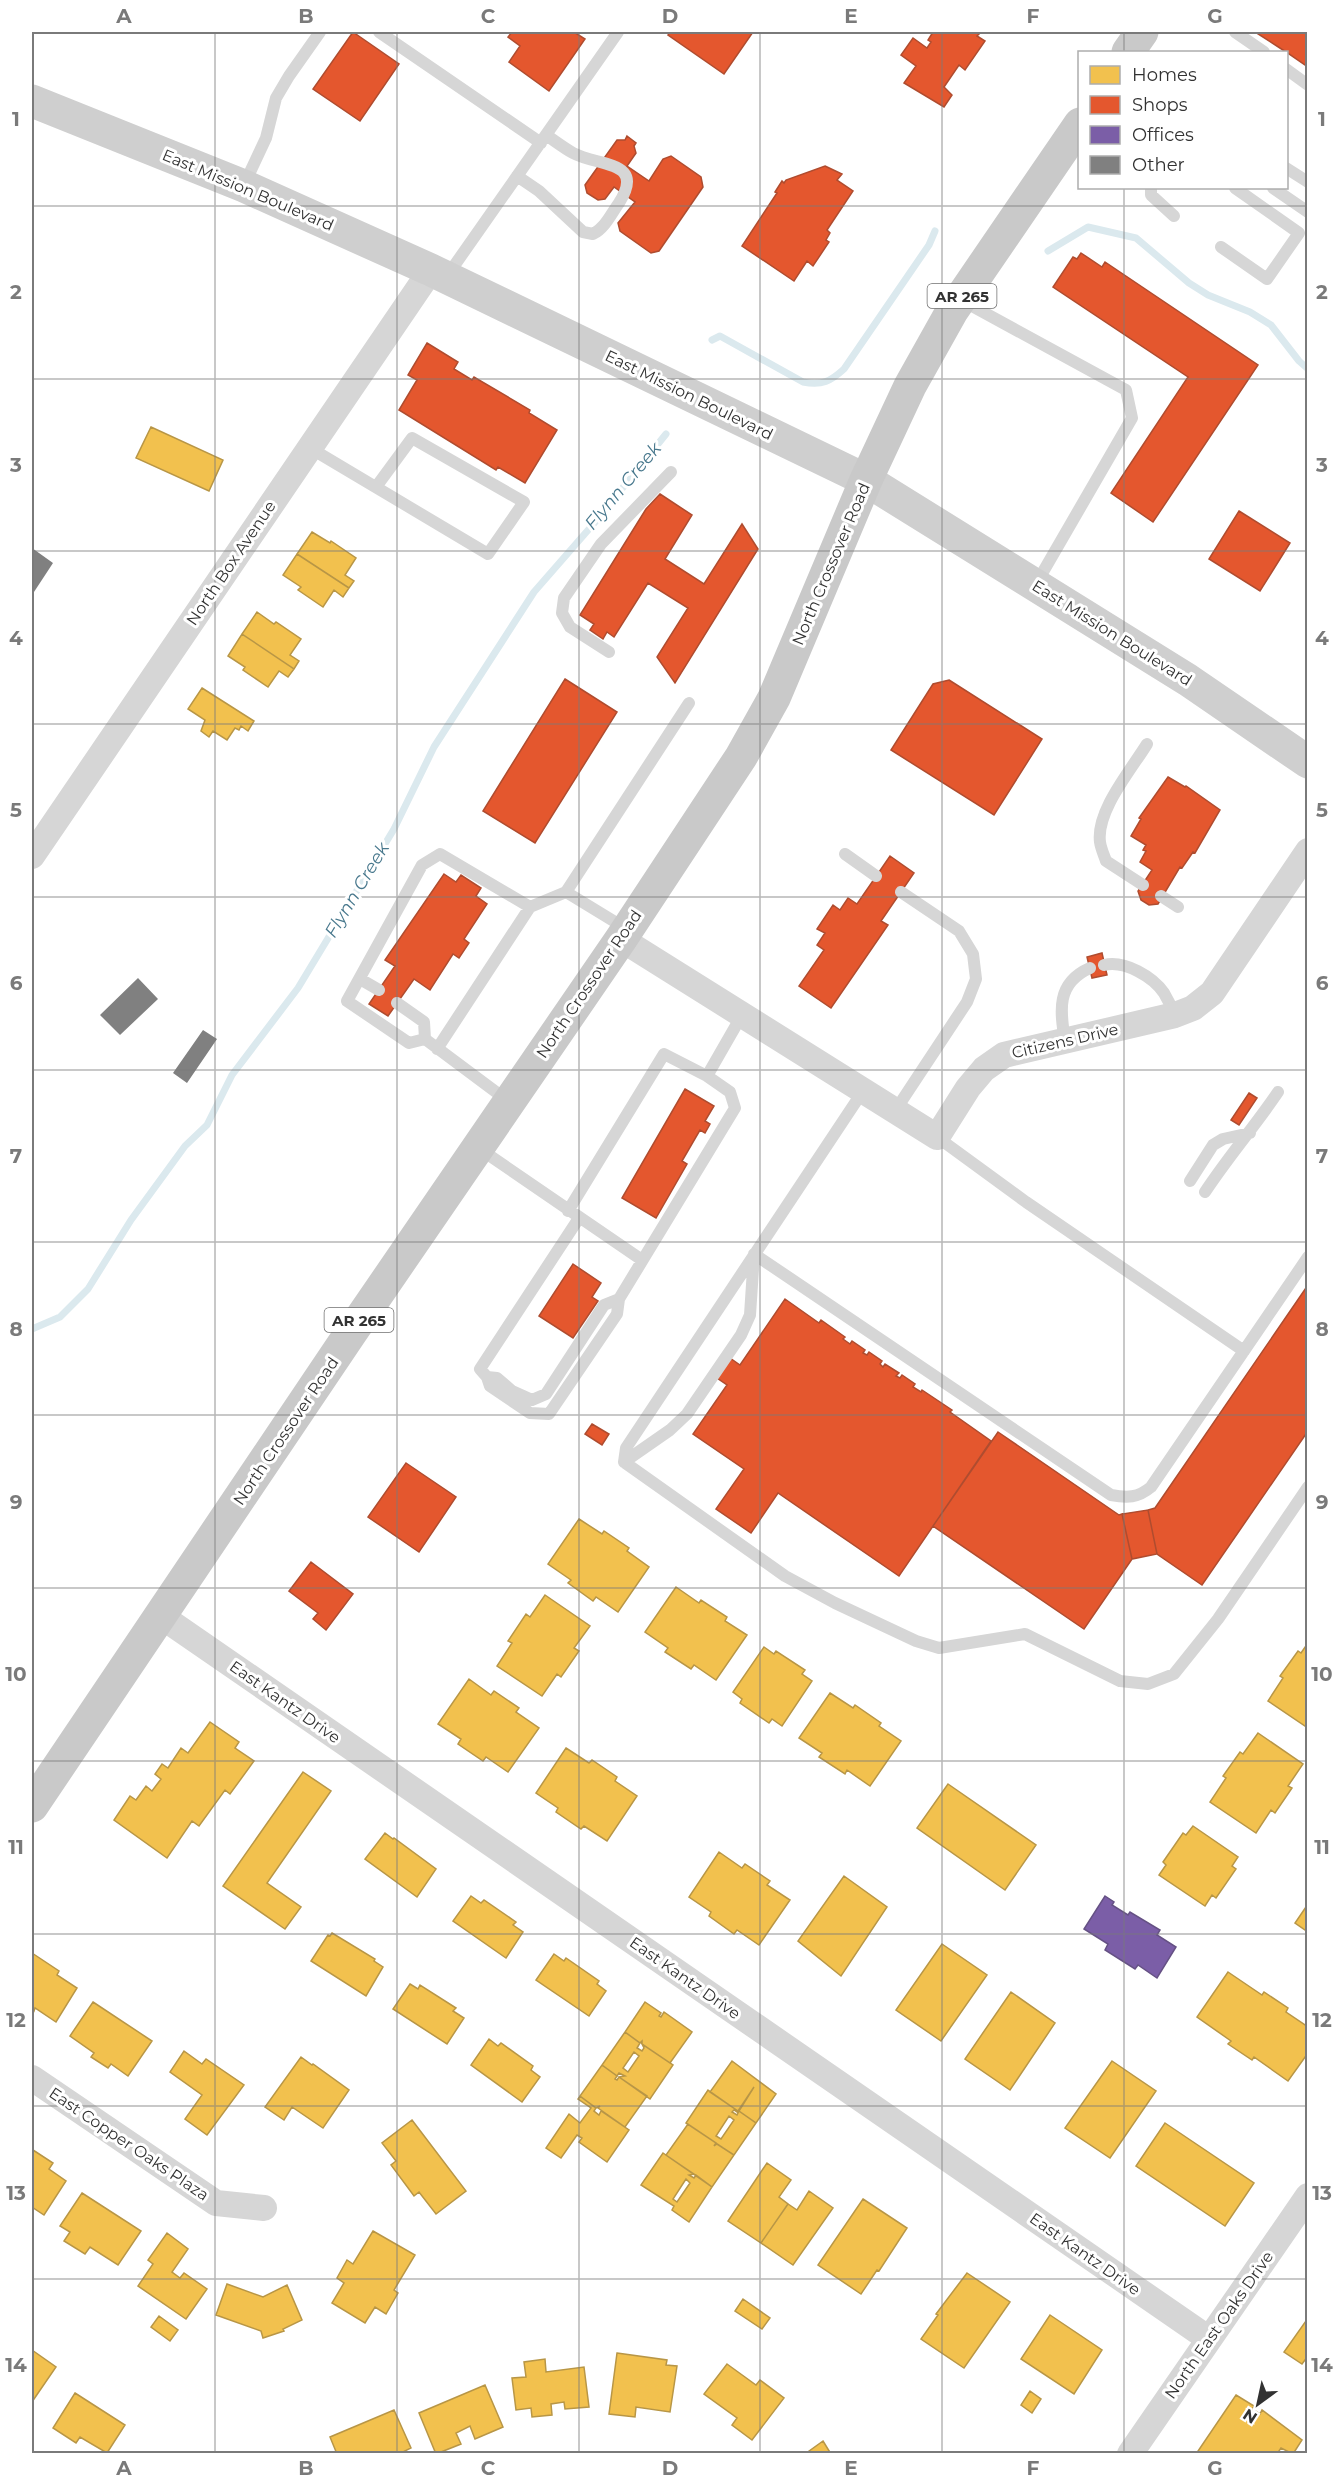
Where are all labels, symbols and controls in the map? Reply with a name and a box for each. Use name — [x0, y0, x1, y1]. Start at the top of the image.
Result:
text: A — [115, 4, 132, 28]
text: B — [298, 4, 314, 28]
text: C — [481, 4, 496, 28]
text: D — [662, 4, 678, 28]
text: E — [844, 4, 858, 28]
text: F — [1027, 4, 1040, 28]
text: G — [1207, 4, 1223, 28]
legend — [1078, 51, 1288, 189]
text: Homes — [1132, 64, 1197, 86]
text: Shops — [1132, 94, 1188, 116]
text: 1 — [12, 107, 20, 131]
text: 1 — [1318, 107, 1326, 131]
text: Offices — [1132, 124, 1194, 146]
street label: East Mission Boulevard — [159, 145, 337, 235]
text: Other — [1132, 154, 1185, 176]
text: 2 — [10, 280, 22, 304]
text: 2 — [1316, 280, 1328, 304]
road number: AR 265 — [928, 284, 996, 308]
street label: East Mission Boulevard — [602, 346, 776, 444]
water label: Flynn Creek — [580, 437, 667, 534]
text: 3 — [9, 453, 22, 477]
text: 3 — [1315, 453, 1328, 477]
street label: North Crossover Road — [788, 480, 874, 648]
street label: North Box Avenue — [182, 497, 280, 629]
street label: East Mission Boulevard — [1029, 576, 1195, 690]
text: 4 — [9, 626, 23, 650]
text: 4 — [1315, 626, 1329, 650]
text: 5 — [10, 798, 22, 822]
text: 5 — [1316, 798, 1328, 822]
water label: Flynn Creek — [320, 837, 395, 942]
street label: North Crossover Road — [532, 906, 646, 1062]
text: 6 — [10, 971, 23, 995]
text: 6 — [1316, 971, 1329, 995]
street label: Citizens Drive — [1010, 1020, 1120, 1062]
text: 7 — [10, 1144, 22, 1168]
text: 7 — [1316, 1144, 1328, 1168]
road number: AR 265 — [324, 1308, 394, 1332]
text: 8 — [9, 1317, 23, 1341]
text: 8 — [1315, 1317, 1329, 1341]
street label: North Crossover Road — [229, 1353, 343, 1509]
text: 9 — [10, 1490, 22, 1514]
text: 9 — [1316, 1490, 1328, 1514]
street label: East Kantz Drive — [226, 1657, 344, 1747]
text: 10 — [5, 1662, 27, 1686]
text: 10 — [1311, 1662, 1333, 1686]
text: 11 — [8, 1835, 24, 1859]
text: 11 — [1314, 1835, 1330, 1859]
street label: East Kantz Drive — [626, 1933, 744, 2023]
text: 12 — [6, 2008, 26, 2032]
text: 12 — [1312, 2008, 1332, 2032]
street label: East Copper Oaks Plaza — [46, 2083, 212, 2205]
text: 13 — [6, 2181, 26, 2205]
text: 13 — [1312, 2181, 1332, 2205]
street label: East Kantz Drive — [1026, 2209, 1144, 2299]
street label: North East Oaks Drive — [1161, 2248, 1277, 2402]
text: 14 — [5, 2353, 27, 2377]
text: 14 — [1311, 2353, 1333, 2377]
north arrow — [1228, 2374, 1288, 2434]
text: N — [1240, 2405, 1261, 2428]
text: A — [115, 2456, 132, 2480]
text: B — [298, 2456, 314, 2480]
text: C — [481, 2456, 496, 2480]
text: D — [662, 2456, 678, 2480]
text: E — [844, 2456, 858, 2480]
text: F — [1027, 2456, 1040, 2480]
text: G — [1207, 2456, 1223, 2480]

